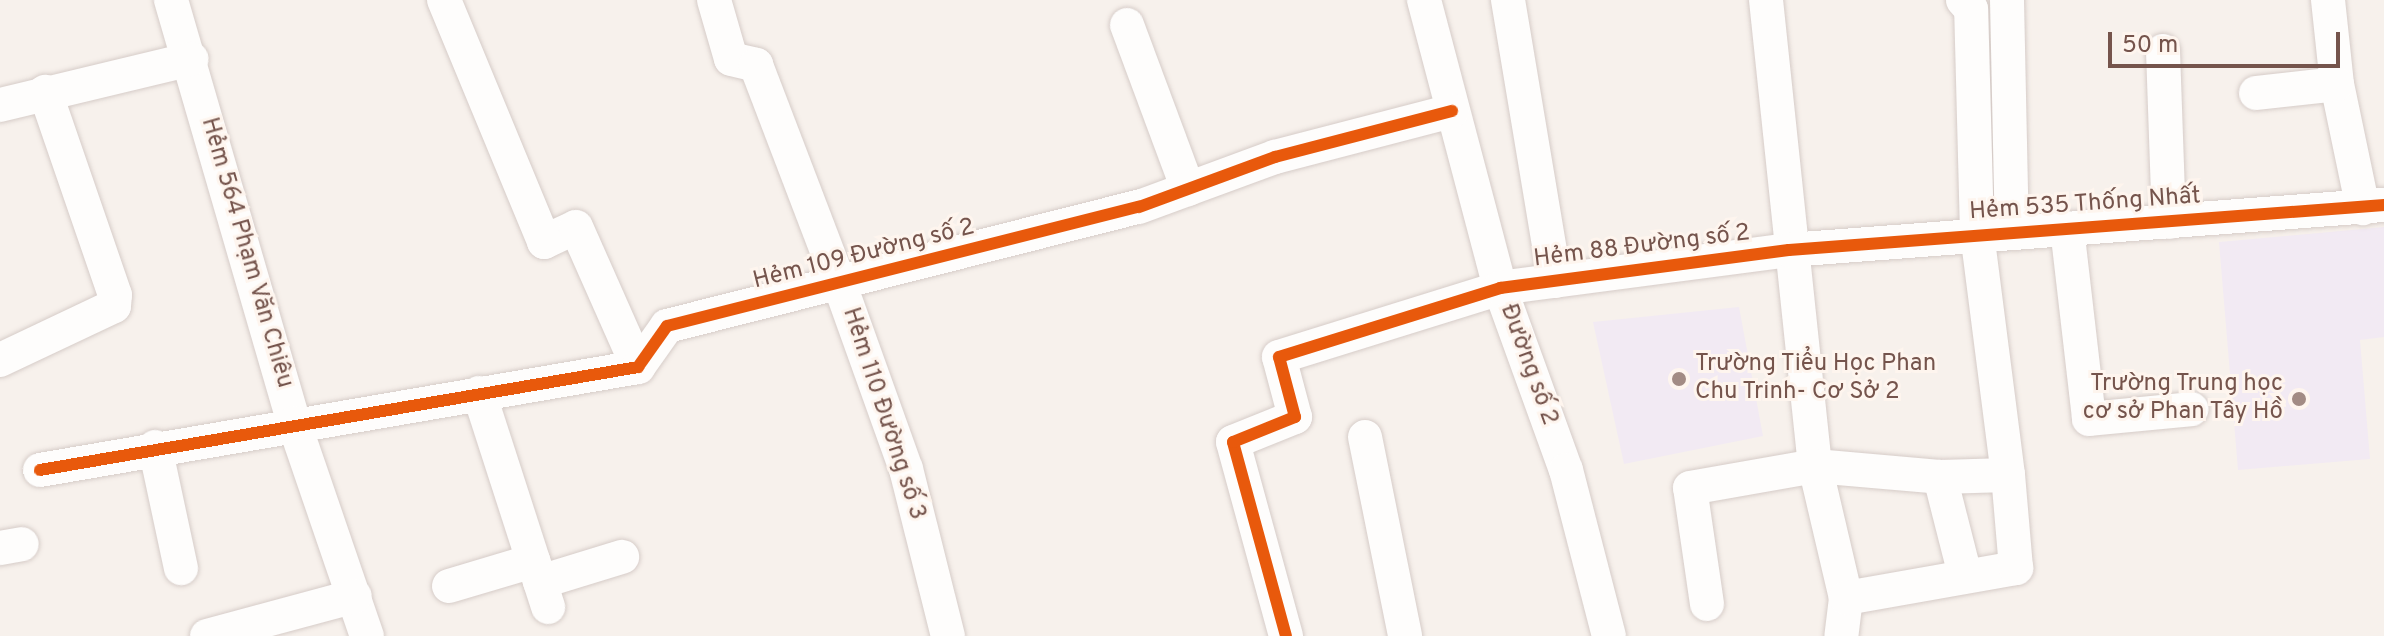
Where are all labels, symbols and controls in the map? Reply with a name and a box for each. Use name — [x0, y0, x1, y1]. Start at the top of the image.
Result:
scale bar — [2112, 16, 2344, 66]
text: 50 m — [2122, 31, 2178, 61]
street label: Hẻm 564 Phạm Văn Chiêu — [193, 114, 299, 392]
street label: Hẻm 535 Thống Nhất — [1968, 183, 2202, 227]
street label: Hẻm 109 Đường số 2 — [750, 214, 978, 296]
street label: Hẻm 88 Đường số 2 — [1532, 219, 1752, 275]
street label: Đường số 2 — [1493, 301, 1563, 429]
street label: Hẻm 110 Đường số 3 — [835, 304, 931, 524]
place label: Trường Tiểu Học Phan Chu Trinh- Cơ Sở 2 — [1695, 351, 1937, 407]
marker: Trường Tiểu Học Phan Chu Trinh- Cơ Sở 2 — [1670, 370, 1688, 388]
place label: Trường Trung học cơ sở Phan Tây Hồ — [2082, 371, 2283, 427]
marker: Trường Trung học cơ sở Phan Tây Hồ — [2290, 390, 2308, 408]

